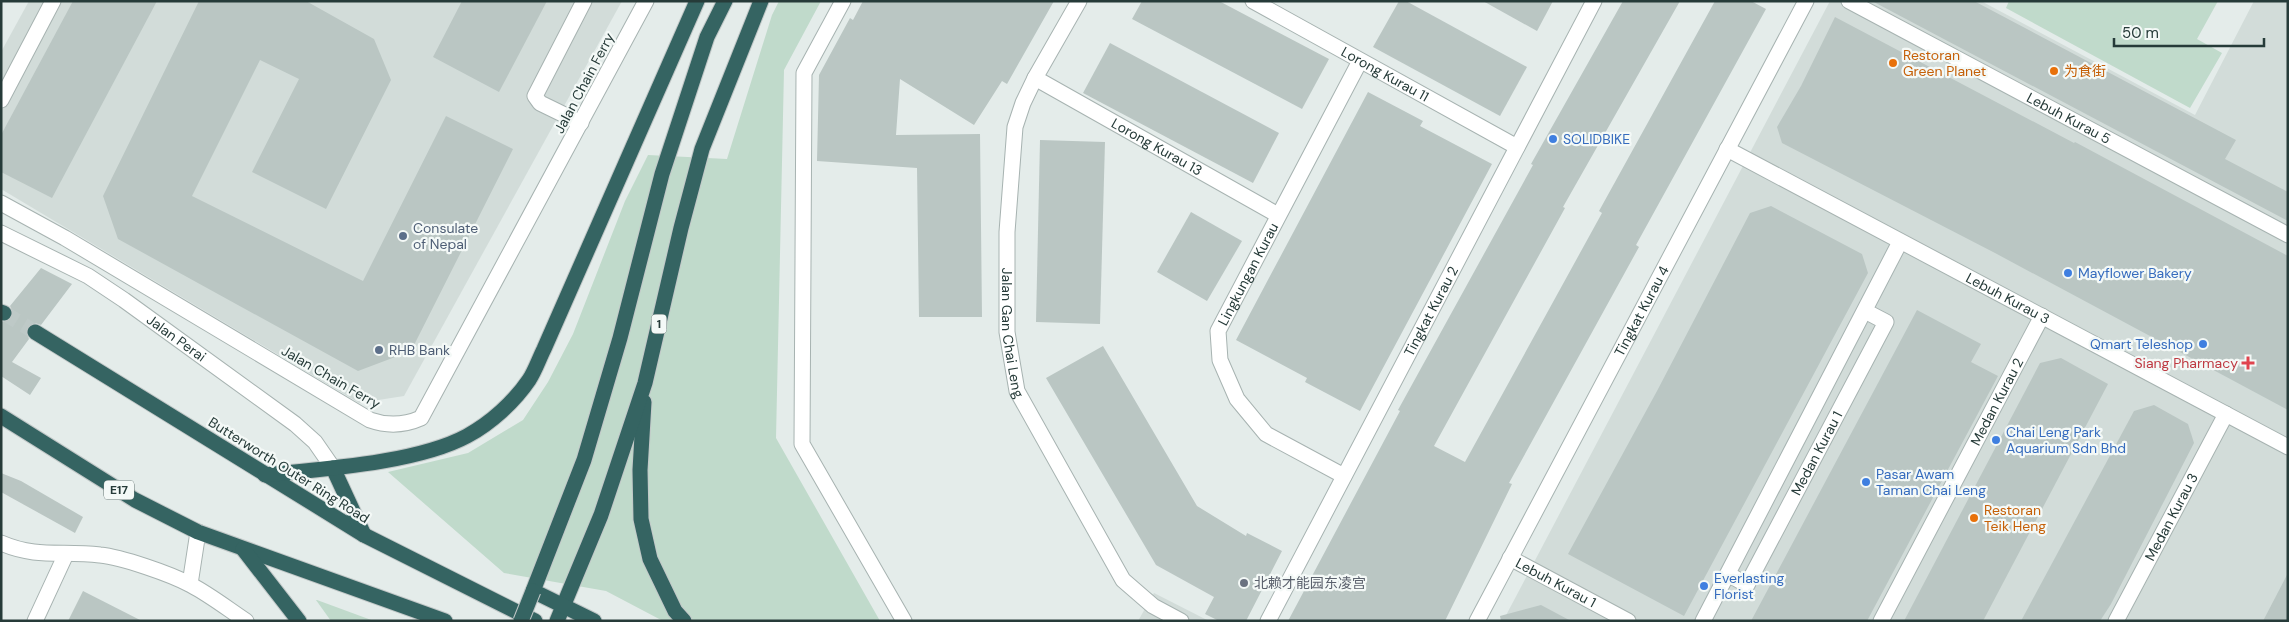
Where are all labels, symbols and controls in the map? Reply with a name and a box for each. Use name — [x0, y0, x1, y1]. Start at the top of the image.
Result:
scale bar — [2114, 15, 2264, 47]
text: 50 m — [2122, 23, 2159, 43]
street label: Jalan Chain Ferry — [550, 29, 618, 136]
street label: Lorong Kurau 11 — [1338, 43, 1432, 106]
place label: Restoran Green Planet — [1903, 46, 1986, 80]
marker: Restoran Green Planet — [1887, 57, 1899, 69]
place label: 为食街 — [2064, 62, 2106, 80]
marker: 为食街 — [2048, 65, 2060, 77]
street label: Lebuh Kurau 5 — [2024, 88, 2114, 148]
street label: Lorong Kurau 13 — [1108, 114, 1206, 180]
place label: SOLIDBIKE — [1563, 130, 1630, 148]
marker: SOLIDBIKE — [1547, 133, 1559, 145]
place label: Consulate of Nepal — [413, 219, 478, 253]
street label: Lingkungan Kurau — [1213, 219, 1282, 329]
marker: Consulate of Nepal — [397, 230, 409, 242]
street label: Tingkat Kurau 4 — [1610, 262, 1673, 359]
street label: Tingkat Kurau 2 — [1400, 263, 1462, 359]
place label: Mayflower Bakery — [2078, 264, 2192, 282]
marker: Mayflower Bakery — [2062, 267, 2074, 279]
street label: Jalan Gan Chai Leng — [998, 268, 1028, 401]
street label: Lebuh Kurau 3 — [1963, 269, 2053, 328]
street label: Jalan Perai — [143, 310, 210, 366]
road number: 1 — [652, 314, 666, 334]
place label: Qmart Teleshop — [2090, 335, 2193, 353]
marker: Qmart Teleshop — [2197, 338, 2209, 350]
street label: Jalan Chain Ferry — [278, 341, 384, 413]
place label: RHB Bank — [389, 341, 450, 359]
marker: RHB Bank — [373, 344, 385, 356]
place label: Siang Pharmacy — [2134, 354, 2238, 372]
street label: Medan Kurau 2 — [1966, 355, 2027, 449]
marker: Siang Pharmacy — [2242, 357, 2254, 369]
street label: Medan Kurau 1 — [1787, 408, 1846, 498]
street label: Butterworth Outer Ring Road — [205, 413, 373, 527]
place label: Chai Leng Park Aquarium Sdn Bhd — [2006, 423, 2126, 457]
marker: Chai Leng Park Aquarium Sdn Bhd — [1990, 434, 2002, 446]
place label: Pasar Awam Taman Chai Leng — [1876, 465, 1986, 499]
street label: Medan Kurau 3 — [2141, 470, 2202, 564]
marker: Pasar Awam Taman Chai Leng — [1860, 476, 1872, 488]
road number: E17 — [104, 480, 134, 500]
place label: Restoran Teik Heng — [1984, 501, 2046, 535]
marker: Restoran Teik Heng — [1968, 512, 1980, 524]
street label: Lebuh Kurau 1 — [1513, 554, 1599, 611]
place label: Everlasting Florist — [1714, 569, 1784, 603]
place label: 北赖才能园东凌宫 — [1254, 574, 1366, 592]
marker: 北赖才能园东凌宫 — [1238, 577, 1250, 589]
marker: Everlasting Florist — [1698, 580, 1710, 592]

